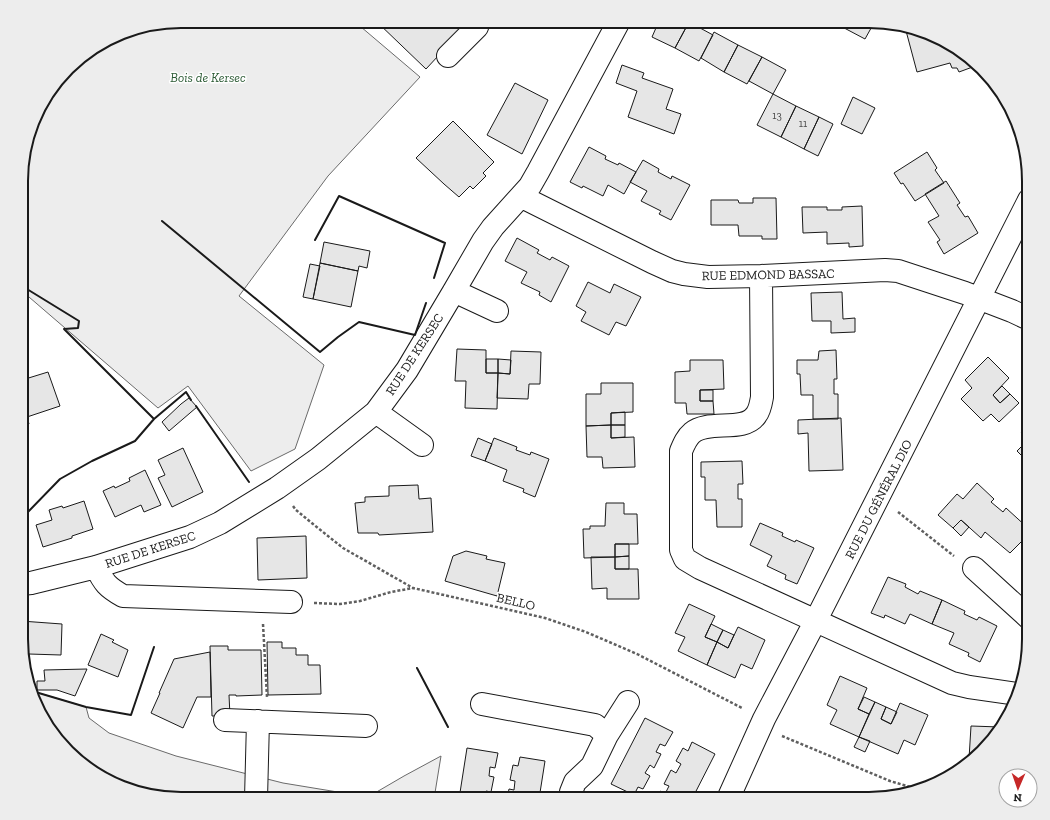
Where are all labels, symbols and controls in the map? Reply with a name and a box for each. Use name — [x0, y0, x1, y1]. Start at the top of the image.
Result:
park label: Bois de Kersec — [170, 70, 246, 85]
house number: 13 — [772, 109, 782, 122]
house number: 11 — [799, 117, 808, 130]
street label: RUE EDMOND BASSAC — [701, 266, 835, 283]
street label: RUE DE KERSEC — [382, 311, 446, 398]
street label: RUE DU GÉNÉRAL DIO — [842, 437, 915, 561]
street label: RUE DE KERSEC — [103, 528, 197, 571]
street label: BELLO — [495, 590, 537, 613]
north arrow — [998, 768, 1038, 808]
text: N — [1013, 791, 1022, 804]

